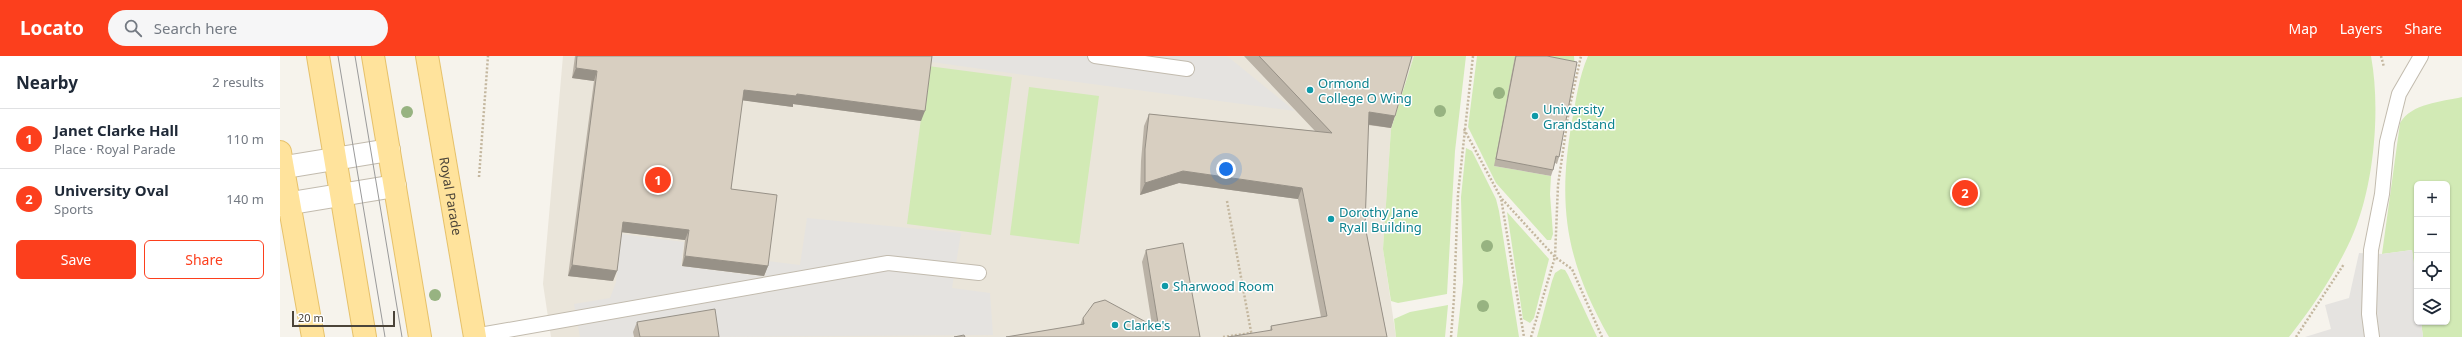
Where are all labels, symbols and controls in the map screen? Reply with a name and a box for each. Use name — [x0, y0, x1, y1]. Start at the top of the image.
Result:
search box — [108, 10, 388, 46]
text: Locato — [20, 15, 84, 41]
icon: search — [122, 17, 144, 39]
text: Search here — [154, 18, 237, 38]
text: Map — [2289, 19, 2318, 38]
text: Layers — [2340, 19, 2382, 38]
text: Share — [2404, 19, 2442, 38]
text: Nearby — [16, 71, 78, 94]
text: 2 results — [212, 73, 264, 91]
place label: Ormond College O Wing — [1318, 74, 1412, 107]
marker: Ormond College O Wing — [1305, 85, 1315, 95]
place label: University Grandstand — [1543, 100, 1615, 133]
marker: University Grandstand — [1530, 111, 1540, 121]
text: Janet Clarke Hall — [54, 120, 178, 140]
text: 1 — [25, 130, 33, 148]
text: 110 m — [226, 130, 264, 148]
text: Place · Royal Parade — [54, 140, 176, 158]
street label: Royal Parade — [435, 155, 466, 237]
your location — [1216, 159, 1236, 179]
pin: 1 — [645, 165, 671, 195]
pin: 2 — [1952, 178, 1978, 208]
text: University Oval — [54, 180, 169, 200]
map controls — [2414, 181, 2450, 325]
button: + — [2414, 181, 2450, 217]
text: 2 — [25, 190, 33, 208]
text: 140 m — [226, 190, 264, 208]
text: Sports — [54, 200, 93, 218]
place label: Dorothy Jane Ryall Building — [1339, 203, 1422, 236]
marker: Dorothy Jane Ryall Building — [1326, 214, 1336, 224]
button: − — [2414, 217, 2450, 253]
button: Save — [16, 240, 136, 279]
button: Share — [144, 240, 264, 279]
button: locate — [2414, 253, 2450, 289]
place label: Sharwood Room — [1173, 277, 1274, 295]
marker: Sharwood Room — [1160, 281, 1170, 291]
button: layers — [2414, 289, 2450, 325]
scale bar — [292, 309, 395, 328]
text: 20 m — [298, 310, 324, 325]
place label: Clarke's — [1123, 316, 1170, 334]
marker: Clarke's — [1110, 320, 1120, 330]

